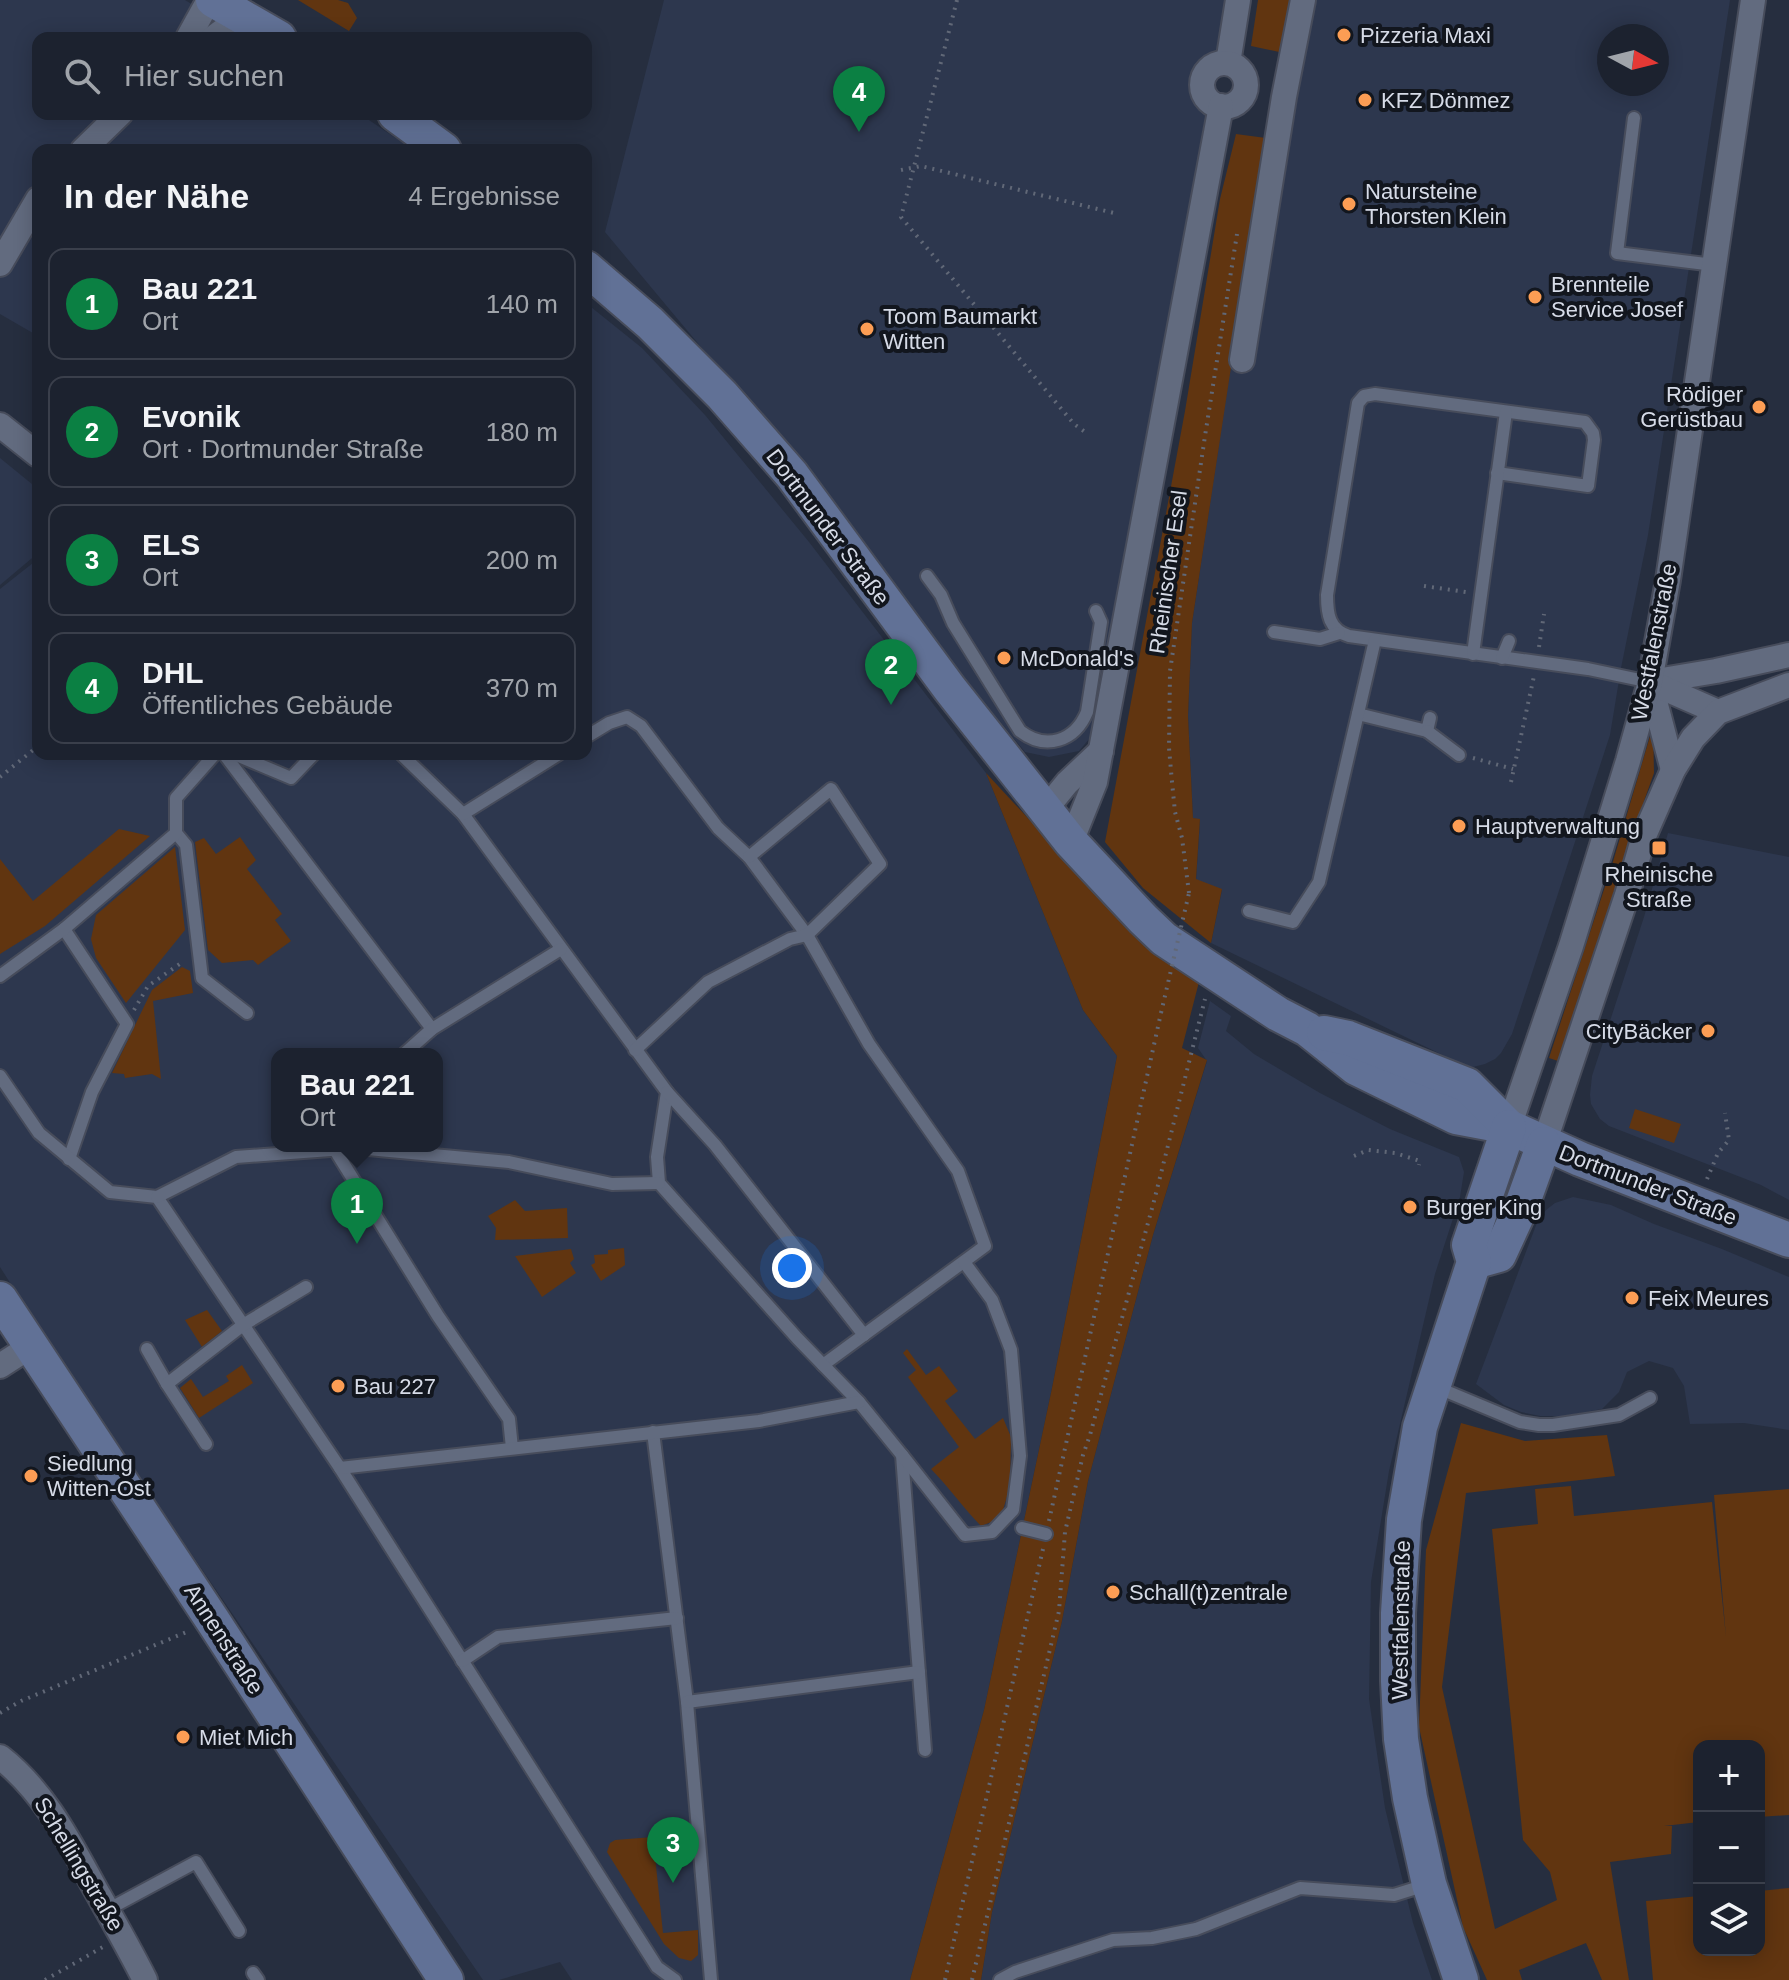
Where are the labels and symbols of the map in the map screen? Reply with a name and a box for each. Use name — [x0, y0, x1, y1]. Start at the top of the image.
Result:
place label: Pizzeria Maxi — [1360, 23, 1491, 48]
north arrow — [1597, 24, 1669, 96]
marker: Pizzeria Maxi — [1335, 26, 1353, 44]
pin: 4 — [833, 66, 885, 132]
place label: KFZ Dönmez — [1381, 88, 1511, 113]
marker: KFZ Dönmez — [1356, 91, 1374, 109]
place label: Natursteine Thorsten Klein — [1365, 179, 1507, 229]
marker: Natursteine Thorsten Klein — [1340, 195, 1358, 213]
place label: Brennteile Service Josef — [1551, 272, 1684, 322]
marker: Brennteile Service Josef — [1526, 288, 1544, 306]
place label: Toom Baumarkt Witten — [883, 304, 1037, 354]
marker: Toom Baumarkt Witten — [858, 320, 876, 338]
place label: Rödiger Gerüstbau — [1640, 382, 1743, 432]
marker: Rödiger Gerüstbau — [1750, 398, 1768, 416]
street label: Dortmunder Straße — [761, 444, 895, 610]
street label: Rheinischer Esel — [1144, 489, 1192, 655]
street label: Westfalenstraße — [1626, 561, 1682, 723]
pin: 2 — [865, 639, 917, 705]
place label: McDonald's — [1020, 646, 1134, 671]
marker: McDonald's — [995, 649, 1013, 667]
place label: Hauptverwaltung — [1475, 814, 1640, 839]
marker: Hauptverwaltung — [1450, 817, 1468, 835]
marker: Rheinische Straße — [1650, 839, 1668, 857]
place label: Rheinische Straße — [1605, 862, 1713, 912]
place label: CityBäcker — [1586, 1019, 1692, 1044]
marker: CityBäcker — [1699, 1022, 1717, 1040]
street label: Dortmunder Straße — [1556, 1140, 1740, 1230]
pin: 1 — [331, 1178, 383, 1244]
place label: Burger King — [1426, 1195, 1542, 1220]
marker: Burger King — [1401, 1198, 1419, 1216]
your location — [772, 1248, 812, 1288]
place label: Feix Meures — [1648, 1286, 1769, 1311]
marker: Feix Meures — [1623, 1289, 1641, 1307]
place label: Bau 227 — [354, 1374, 436, 1399]
marker: Bau 227 — [329, 1377, 347, 1395]
place label: Siedlung Witten-Ost — [47, 1451, 151, 1501]
marker: Siedlung Witten-Ost — [22, 1467, 40, 1485]
street label: Westfalenstraße — [1387, 1540, 1415, 1700]
street label: Annenstraße — [179, 1579, 269, 1699]
place label: Schall(t)zentrale — [1129, 1580, 1288, 1605]
marker: Schall(t)zentrale — [1104, 1583, 1122, 1601]
place label: Miet Mich — [199, 1725, 293, 1750]
marker: Miet Mich — [174, 1728, 192, 1746]
street label: Schellingstraße — [29, 1793, 129, 1935]
pin: 3 — [647, 1817, 699, 1883]

